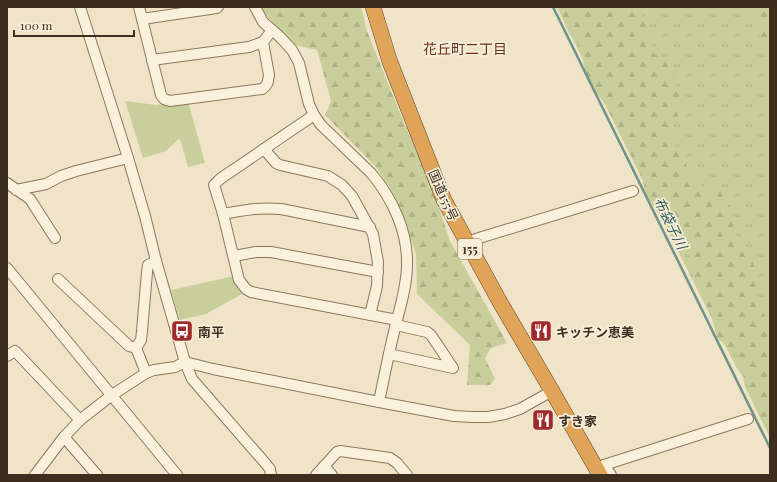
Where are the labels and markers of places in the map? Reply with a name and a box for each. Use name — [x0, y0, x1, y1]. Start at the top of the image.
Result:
bus stop icon: 南平 — [169, 318, 195, 344]
restaurant icon: キッチン恵美 — [528, 318, 554, 344]
place label: 南平 — [198, 323, 224, 340]
place label: キッチン恵美 — [556, 323, 634, 340]
restaurant icon: すき家 — [530, 407, 556, 433]
place label: すき家 — [558, 412, 597, 429]

